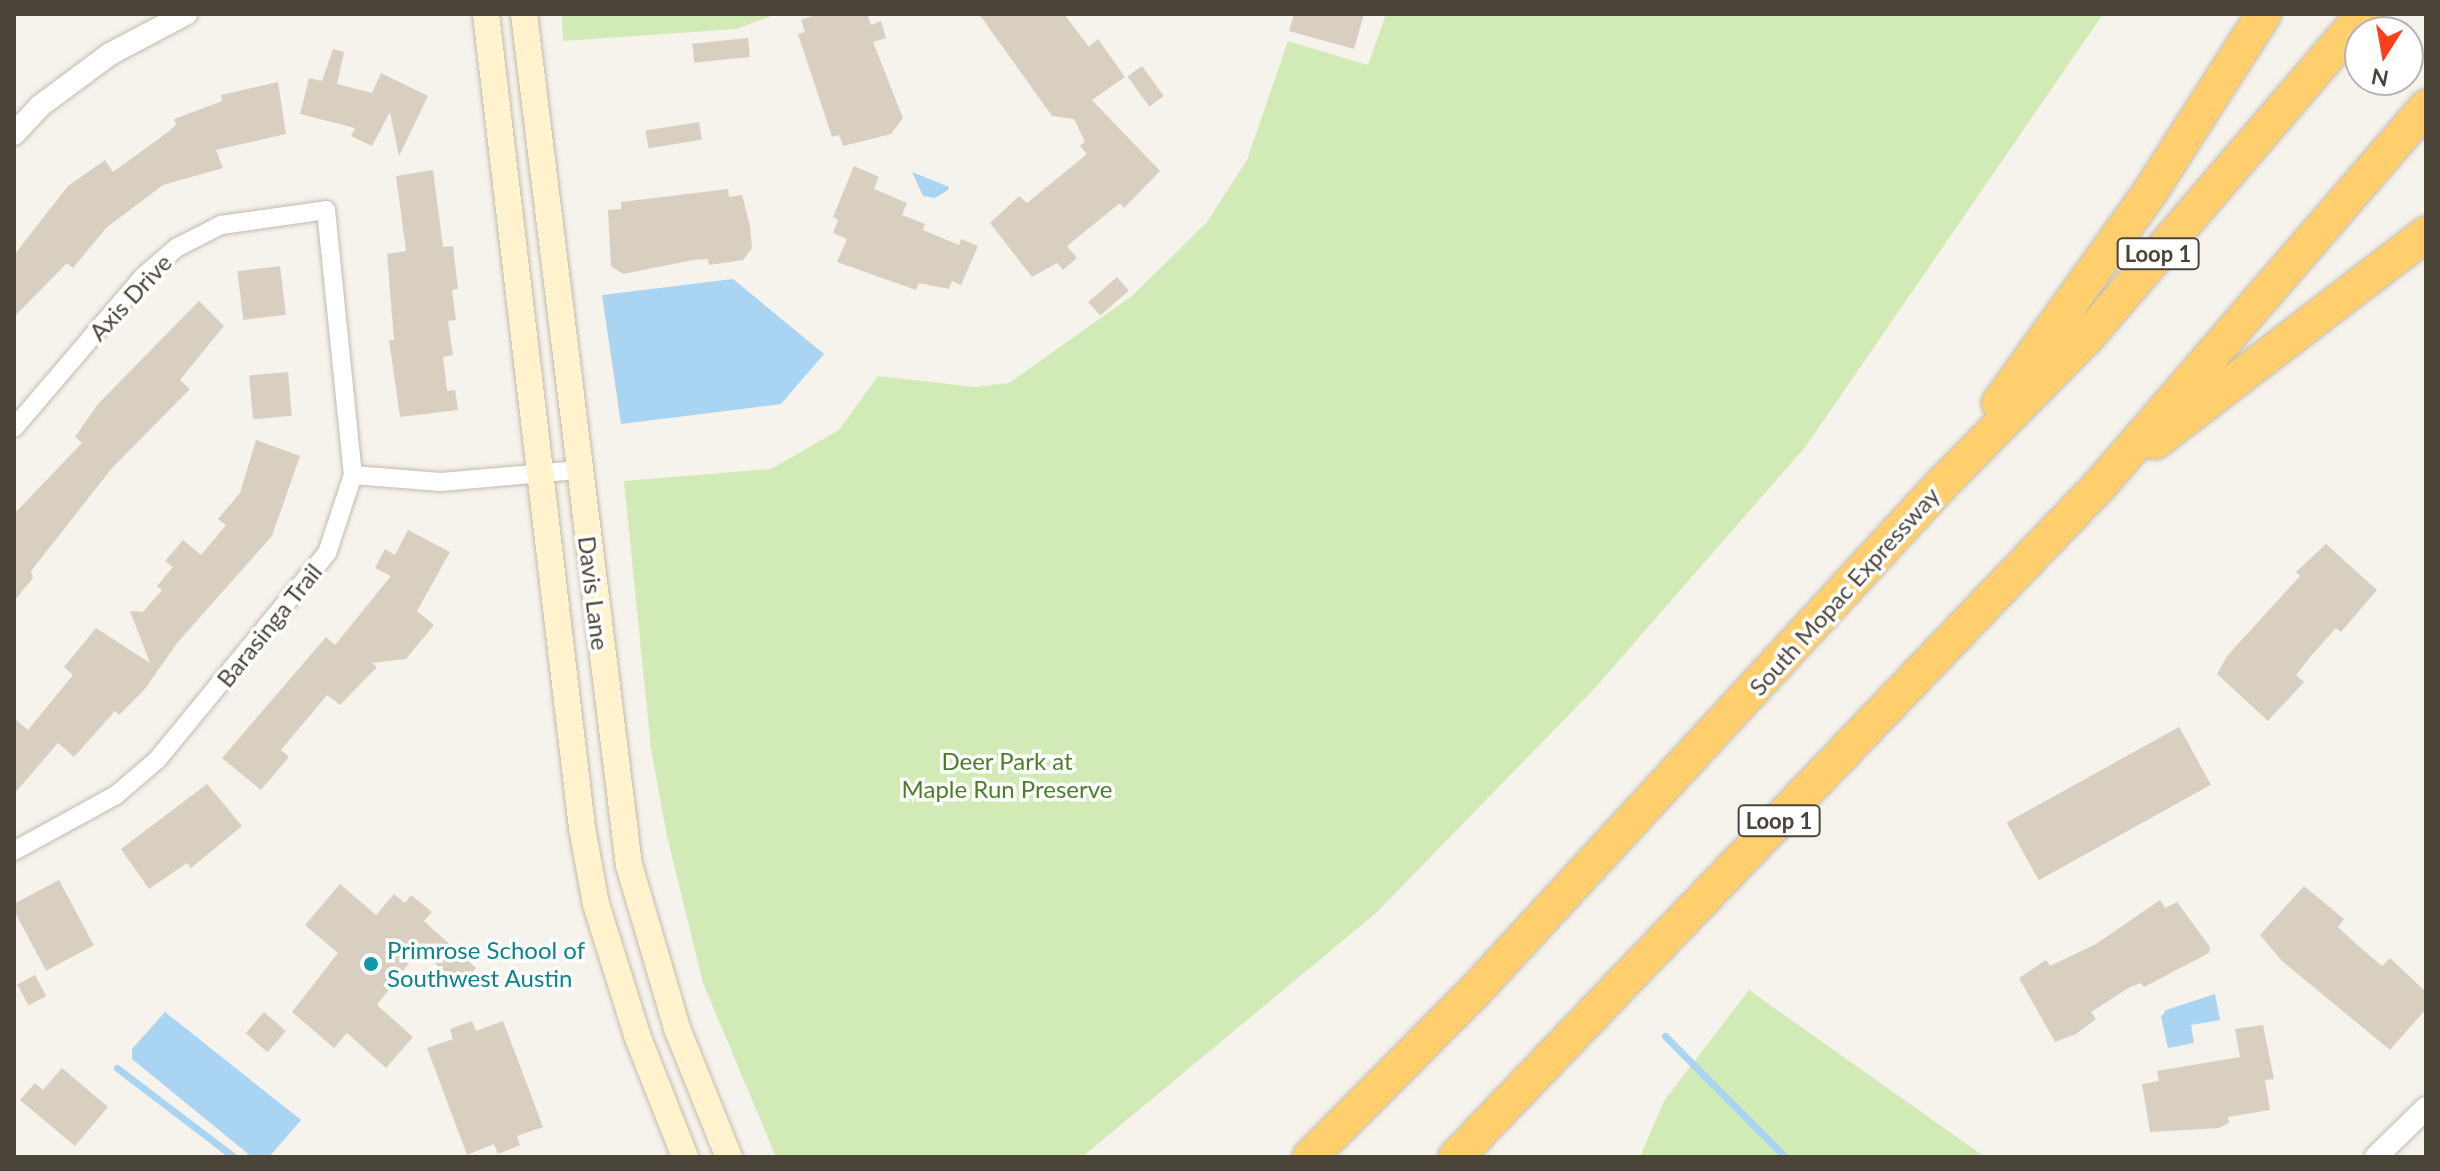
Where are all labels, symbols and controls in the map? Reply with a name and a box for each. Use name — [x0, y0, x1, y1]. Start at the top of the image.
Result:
north arrow — [2344, 16, 2424, 96]
text: N — [2369, 63, 2391, 93]
road number: Loop 1 — [2116, 236, 2200, 272]
street label: Axis Drive — [83, 248, 177, 346]
street label: South Mopac Expressway — [1743, 481, 1945, 701]
street label: Davis Lane — [573, 534, 615, 652]
street label: Barasinga Trail — [210, 557, 328, 693]
park label: Deer Park at Maple Run Preserve — [902, 747, 1112, 803]
road number: Loop 1 — [1737, 803, 1821, 839]
place label: Primrose School of Southwest Austin — [387, 936, 585, 992]
marker: Primrose School of Southwest Austin — [362, 955, 380, 973]

